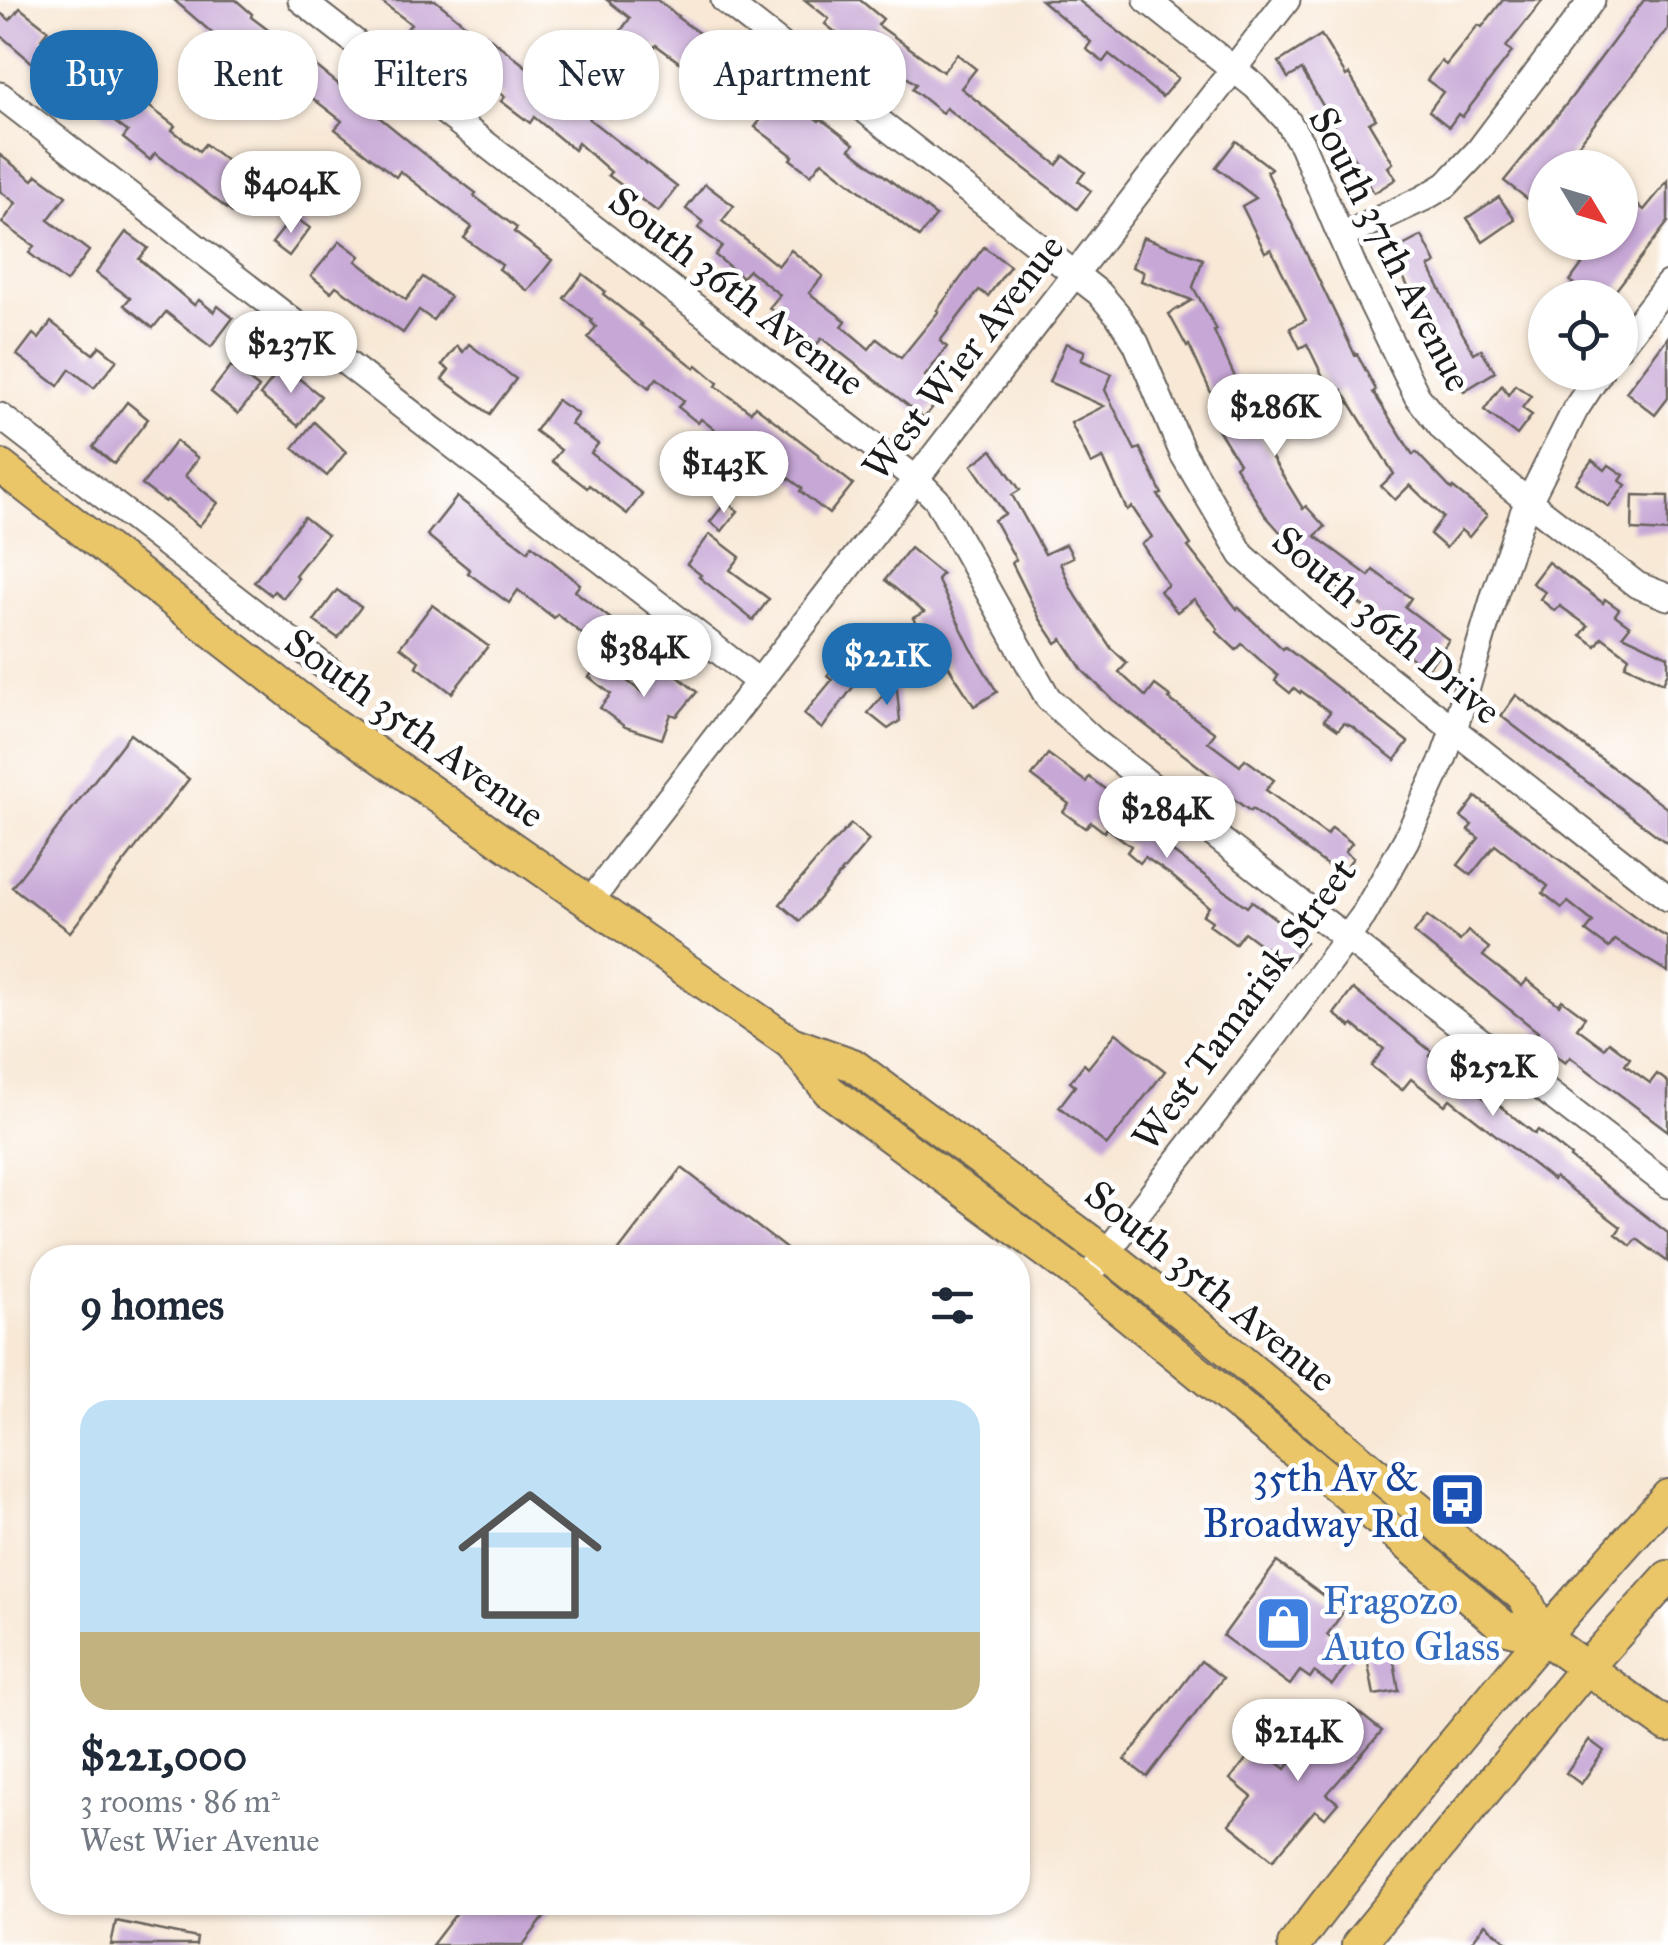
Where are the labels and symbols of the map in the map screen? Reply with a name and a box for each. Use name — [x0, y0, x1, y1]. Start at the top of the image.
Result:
street label: South 37th Avenue — [1298, 99, 1484, 399]
north arrow — [1528, 150, 1638, 260]
pin: $404K — [221, 151, 361, 236]
street label: South 36th Avenue — [599, 176, 875, 406]
street label: West Wier Avenue — [851, 224, 1075, 490]
pin: $237K — [221, 311, 361, 396]
pin: $286K — [1205, 374, 1345, 459]
pin: $143K — [654, 431, 794, 516]
street label: South 36th Drive — [1263, 515, 1511, 735]
pin: $384K — [574, 615, 714, 700]
street label: South 35th Avenue — [275, 617, 555, 839]
pin: $221K — [817, 623, 957, 708]
pin: $284K — [1097, 776, 1237, 861]
street label: West Tamarisk Street — [1121, 848, 1367, 1160]
pin: $252K — [1423, 1034, 1563, 1119]
street label: South 35th Avenue — [1075, 1170, 1347, 1402]
place label: 35th Av & Broadway Rd — [1203, 1453, 1419, 1548]
bus stop icon: 35th Av & Broadway Rd — [1428, 1470, 1488, 1530]
place label: Fragozo Auto Glass — [1321, 1576, 1500, 1671]
shop icon: Fragozo Auto Glass — [1254, 1593, 1314, 1653]
pin: $214K — [1228, 1699, 1368, 1784]

